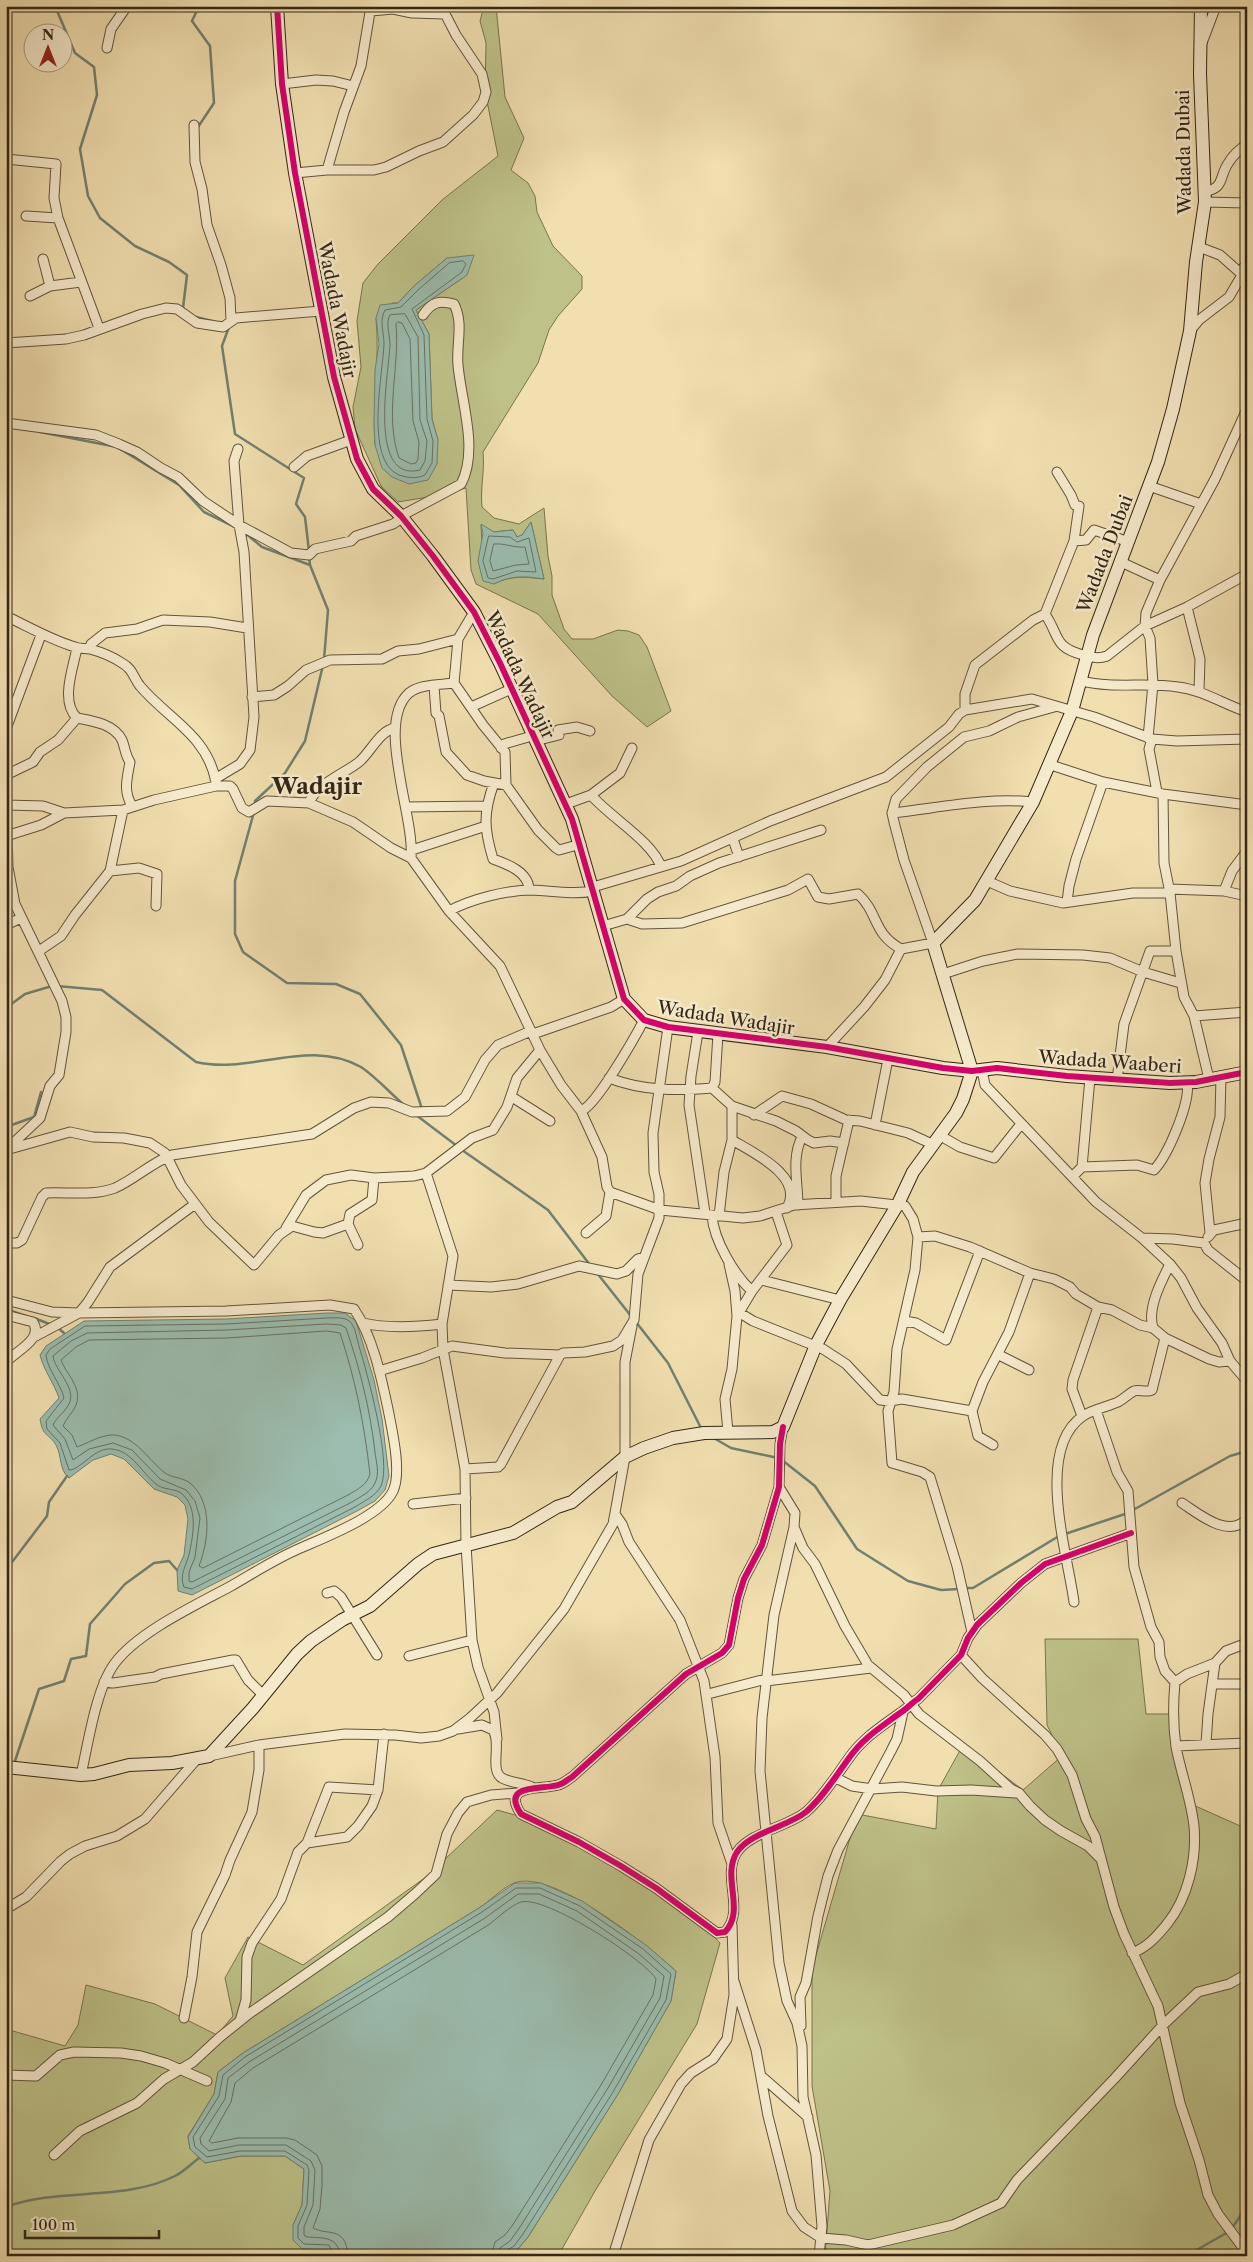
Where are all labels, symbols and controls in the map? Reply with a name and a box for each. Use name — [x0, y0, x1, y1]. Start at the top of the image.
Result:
north arrow — [22, 22, 72, 72]
text: N — [42, 26, 54, 44]
street label: Wadada Dubai — [1172, 89, 1196, 215]
street label: Wadada Wadajir — [313, 239, 361, 381]
street label: Wadada Dubai — [1072, 491, 1138, 617]
street label: Wadada Wadajir — [480, 607, 559, 743]
district label: Wadajir — [271, 773, 362, 800]
street label: Wadada Wadajir — [655, 996, 797, 1040]
street label: Wadada Waaberi — [1037, 1046, 1183, 1078]
scale bar — [25, 2207, 159, 2239]
text: 100 m — [32, 2215, 75, 2234]

